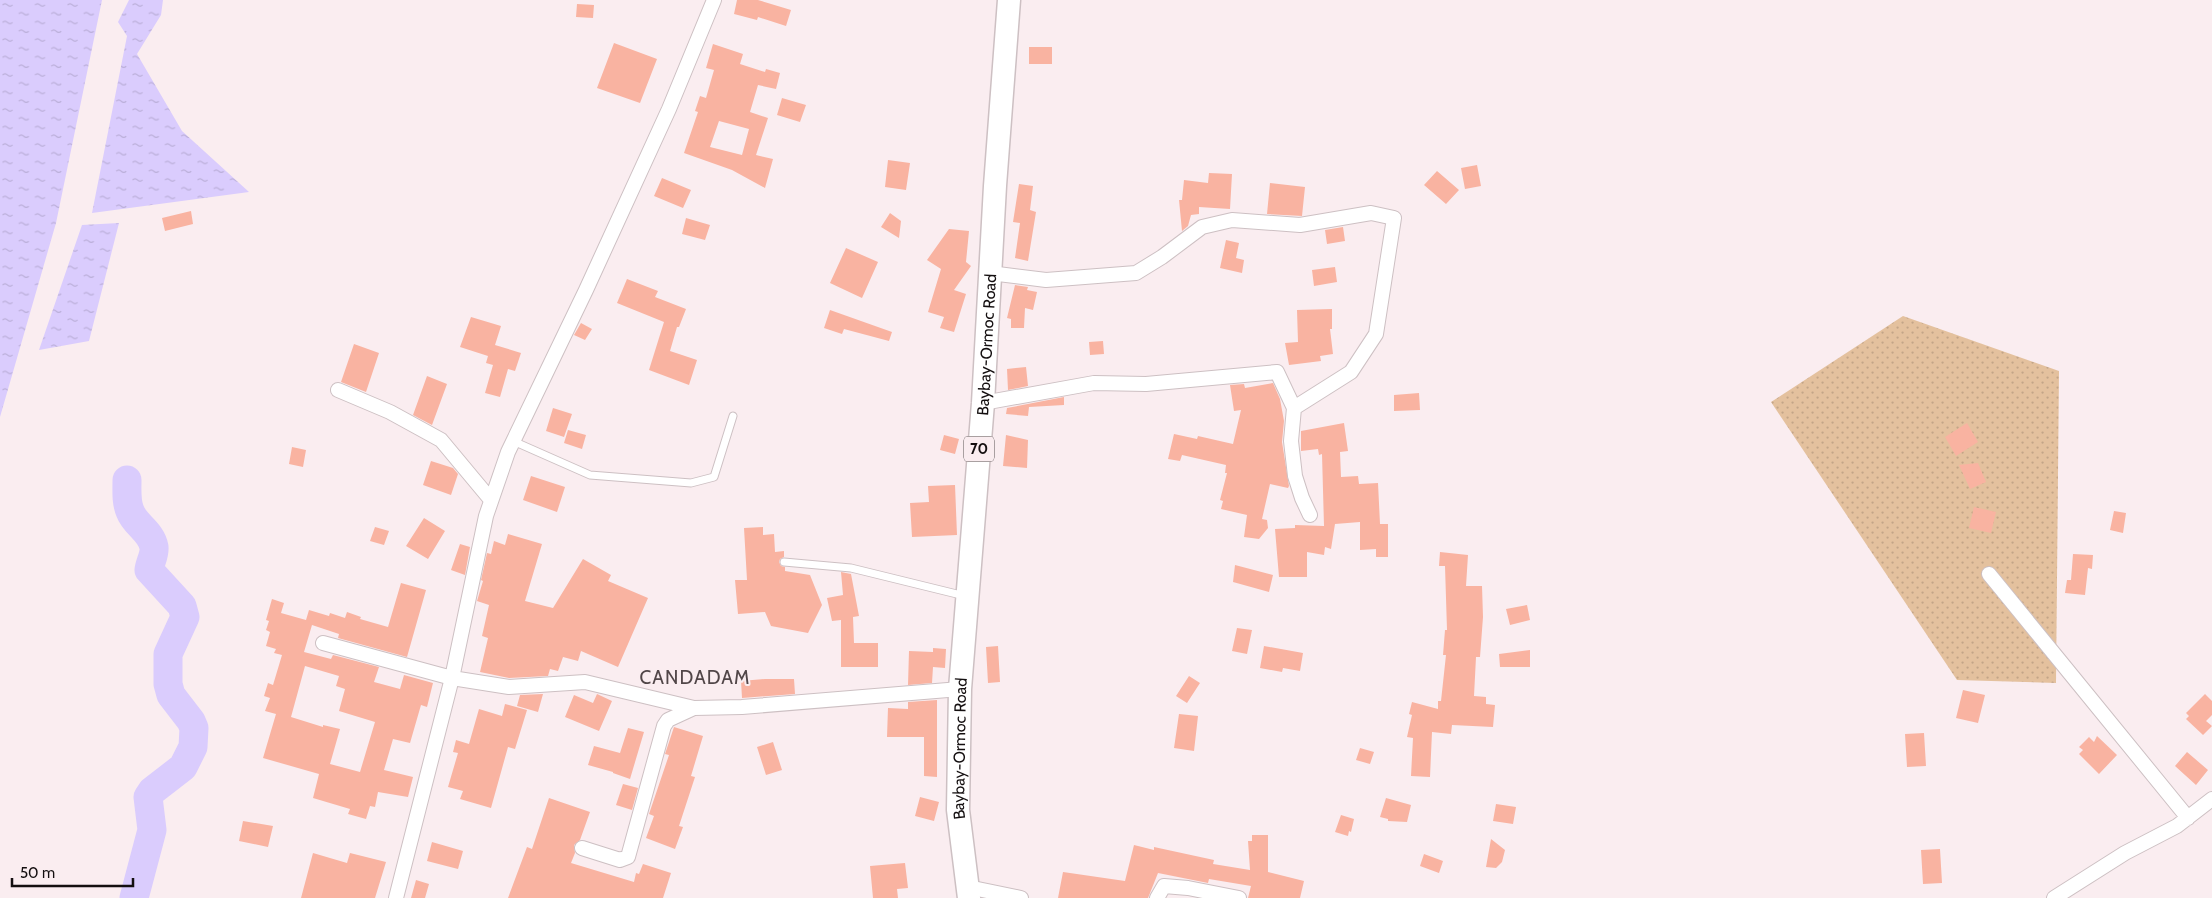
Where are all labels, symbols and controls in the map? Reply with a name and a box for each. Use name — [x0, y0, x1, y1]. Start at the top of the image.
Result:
street label: Baybay-Ormoc Road — [973, 273, 1000, 416]
road number: 70 — [964, 436, 994, 462]
district label: CANDADAM — [640, 666, 750, 689]
street label: Baybay-Ormoc Road — [948, 677, 970, 821]
scale bar — [12, 856, 134, 888]
text: 50 m — [20, 864, 55, 882]

